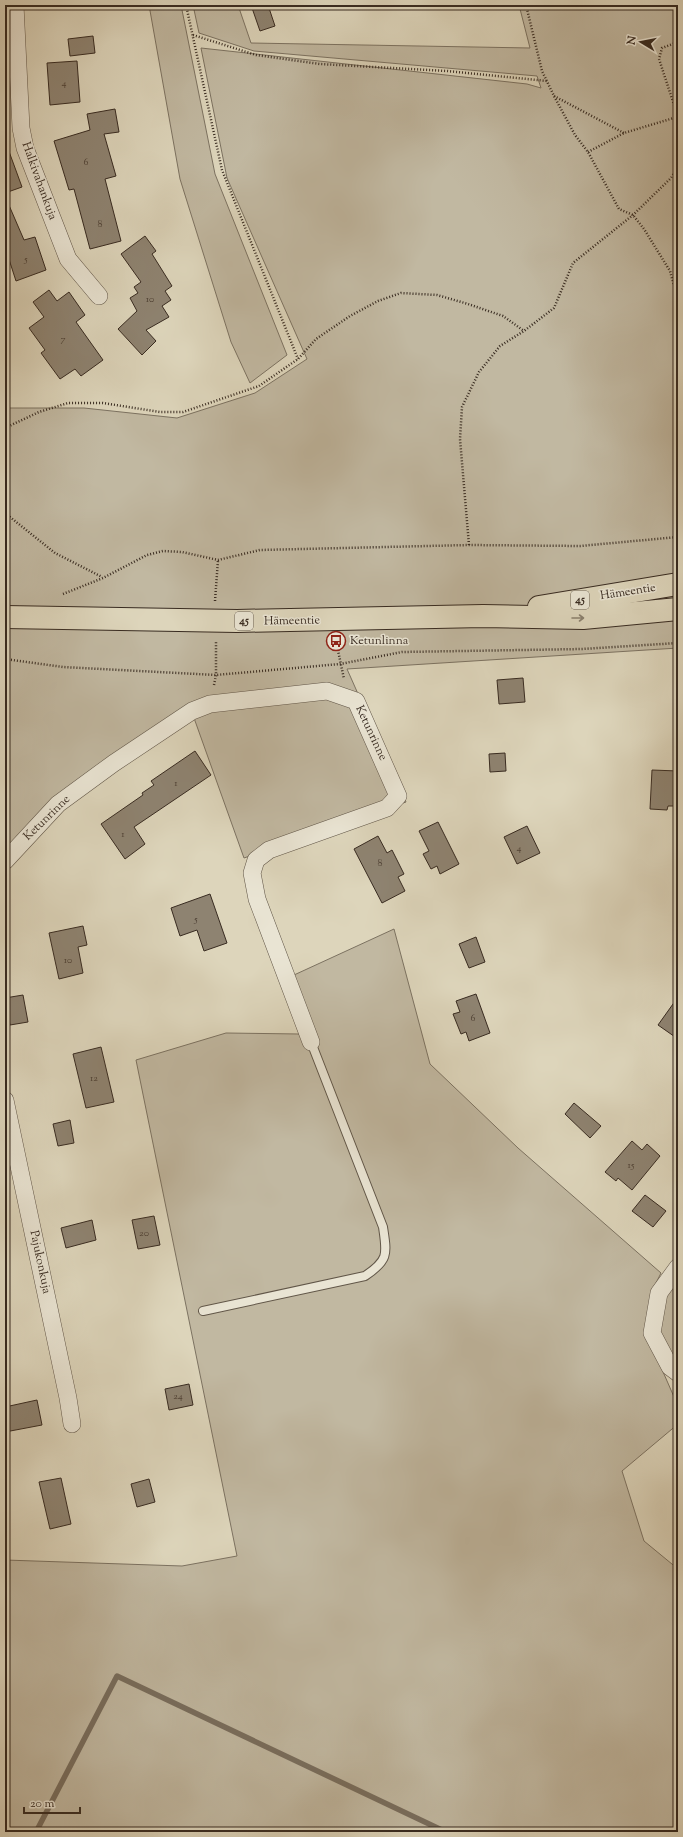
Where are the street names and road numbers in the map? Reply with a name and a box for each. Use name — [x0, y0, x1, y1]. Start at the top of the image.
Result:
street label: Halkivahankuja — [17, 139, 62, 223]
street label: Hämeentie — [599, 579, 657, 605]
road number: 45 — [571, 591, 589, 609]
road number: 45 — [235, 612, 253, 630]
street label: Hämeentie — [264, 612, 321, 630]
street label: Ketunrinne — [350, 702, 392, 764]
street label: Ketunrinne — [19, 791, 75, 845]
street label: Pajukonkuja — [25, 1229, 56, 1296]

